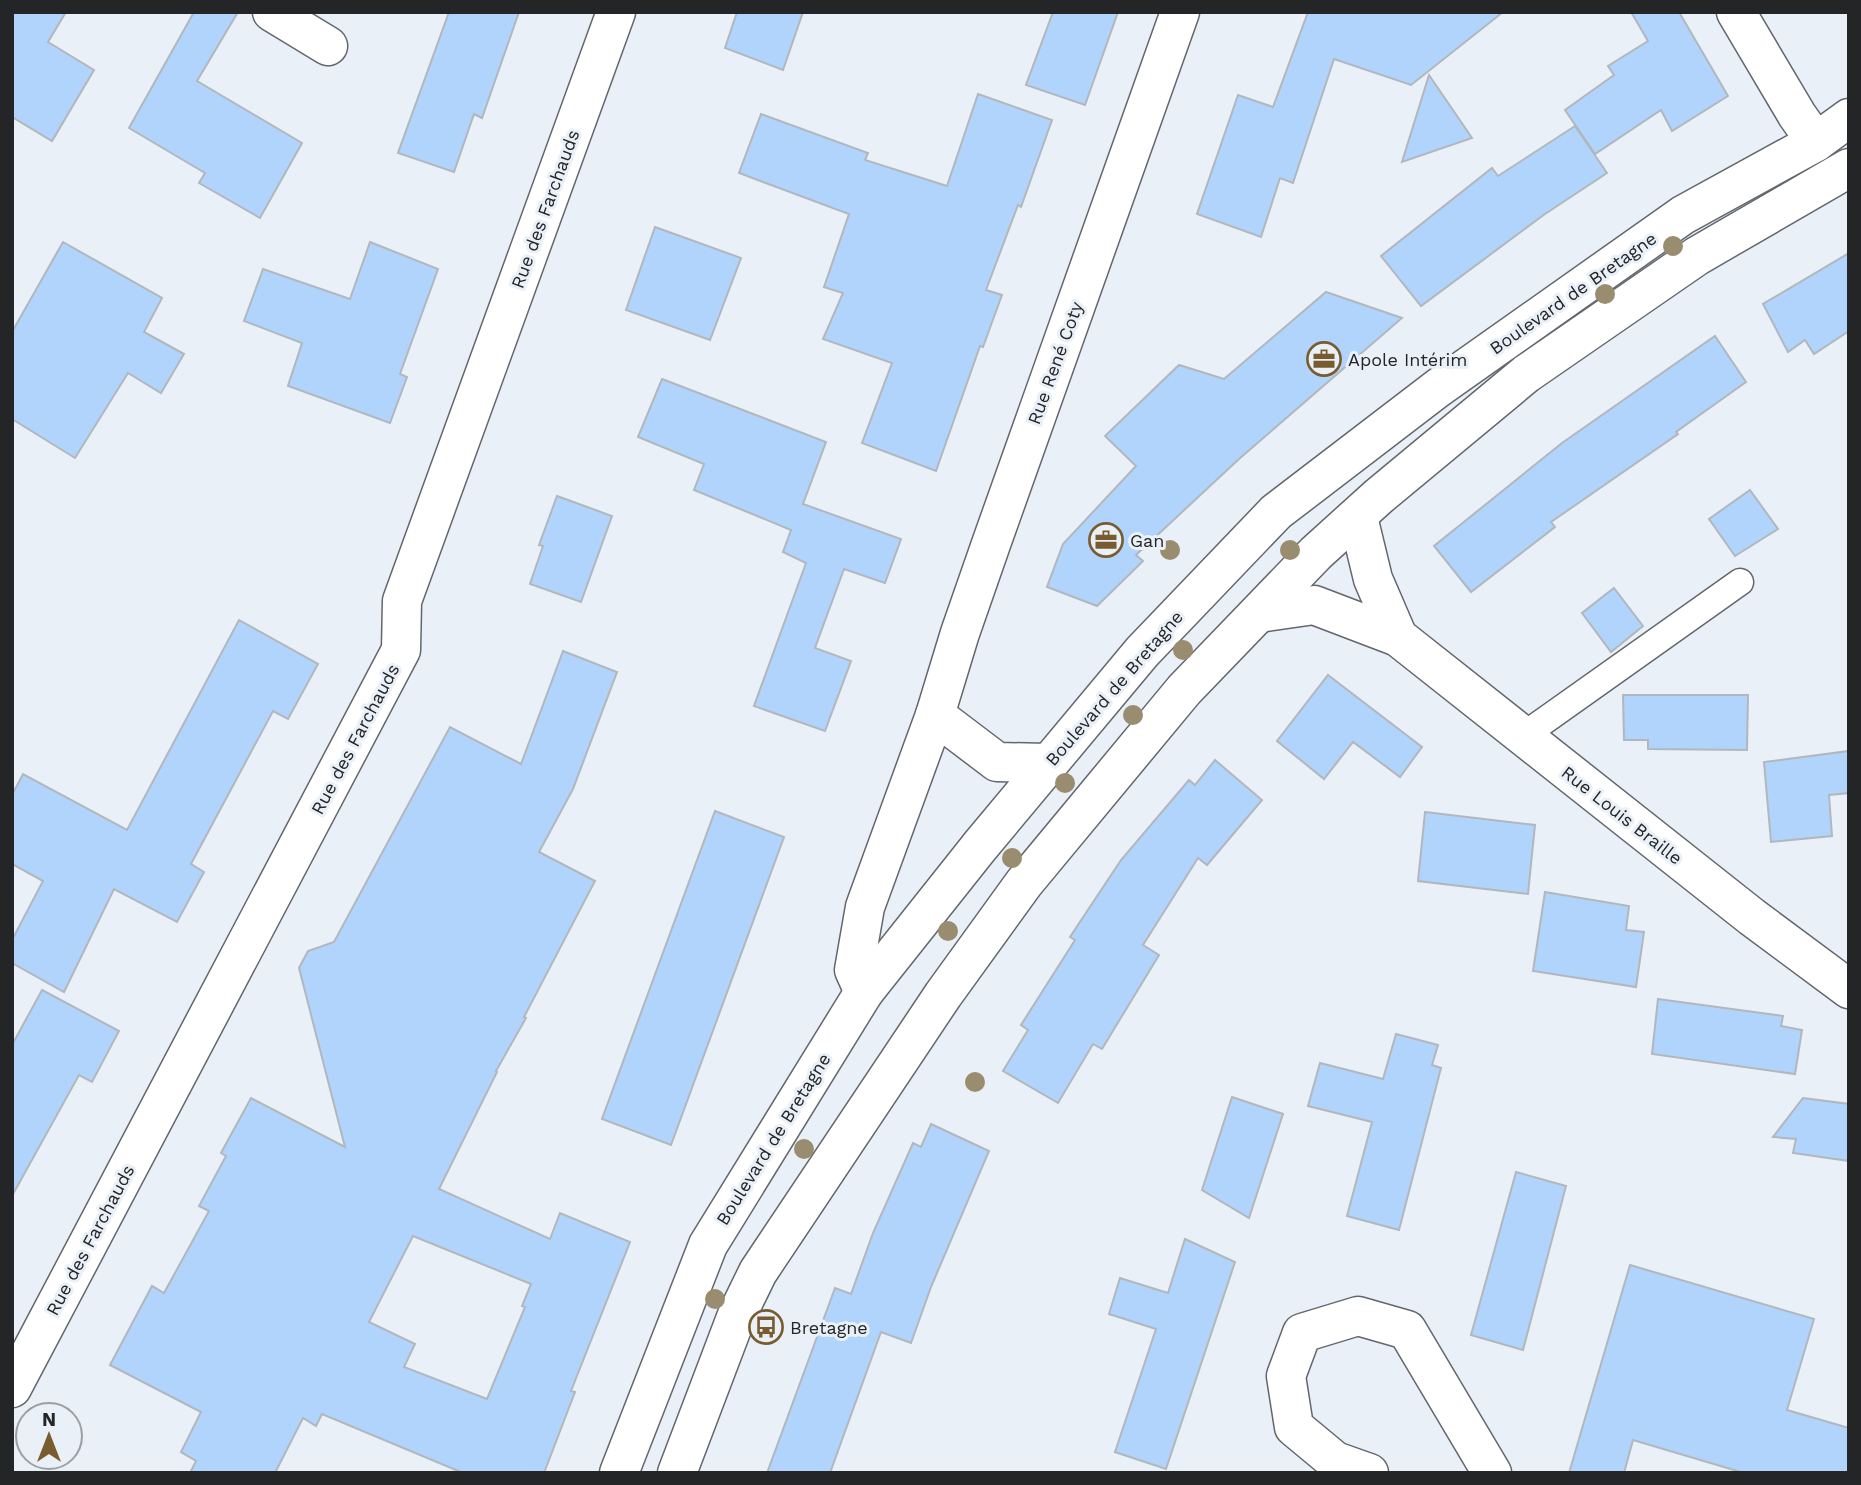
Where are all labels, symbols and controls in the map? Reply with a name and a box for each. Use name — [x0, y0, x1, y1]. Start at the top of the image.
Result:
street label: Rue des Farchauds — [507, 127, 583, 291]
street label: Boulevard de Bretagne — [1486, 227, 1660, 359]
street label: Rue René Coty — [1023, 298, 1087, 427]
office icon: Apole Intérim — [1305, 340, 1343, 378]
place label: Apole Intérim — [1348, 349, 1467, 370]
office icon: Gan — [1087, 521, 1125, 559]
place label: Gan — [1130, 530, 1164, 551]
street label: Boulevard de Bretagne — [1041, 606, 1187, 770]
street label: Rue des Farchauds — [306, 660, 404, 818]
street label: Rue Louis Braille — [1557, 761, 1687, 869]
street label: Boulevard de Bretagne — [711, 1049, 835, 1229]
street label: Rue des Farchauds — [41, 1161, 139, 1319]
bus stop icon: Bretagne — [747, 1308, 785, 1346]
place label: Bretagne — [790, 1317, 868, 1338]
north arrow — [14, 1401, 84, 1471]
text: N — [42, 1408, 56, 1431]

